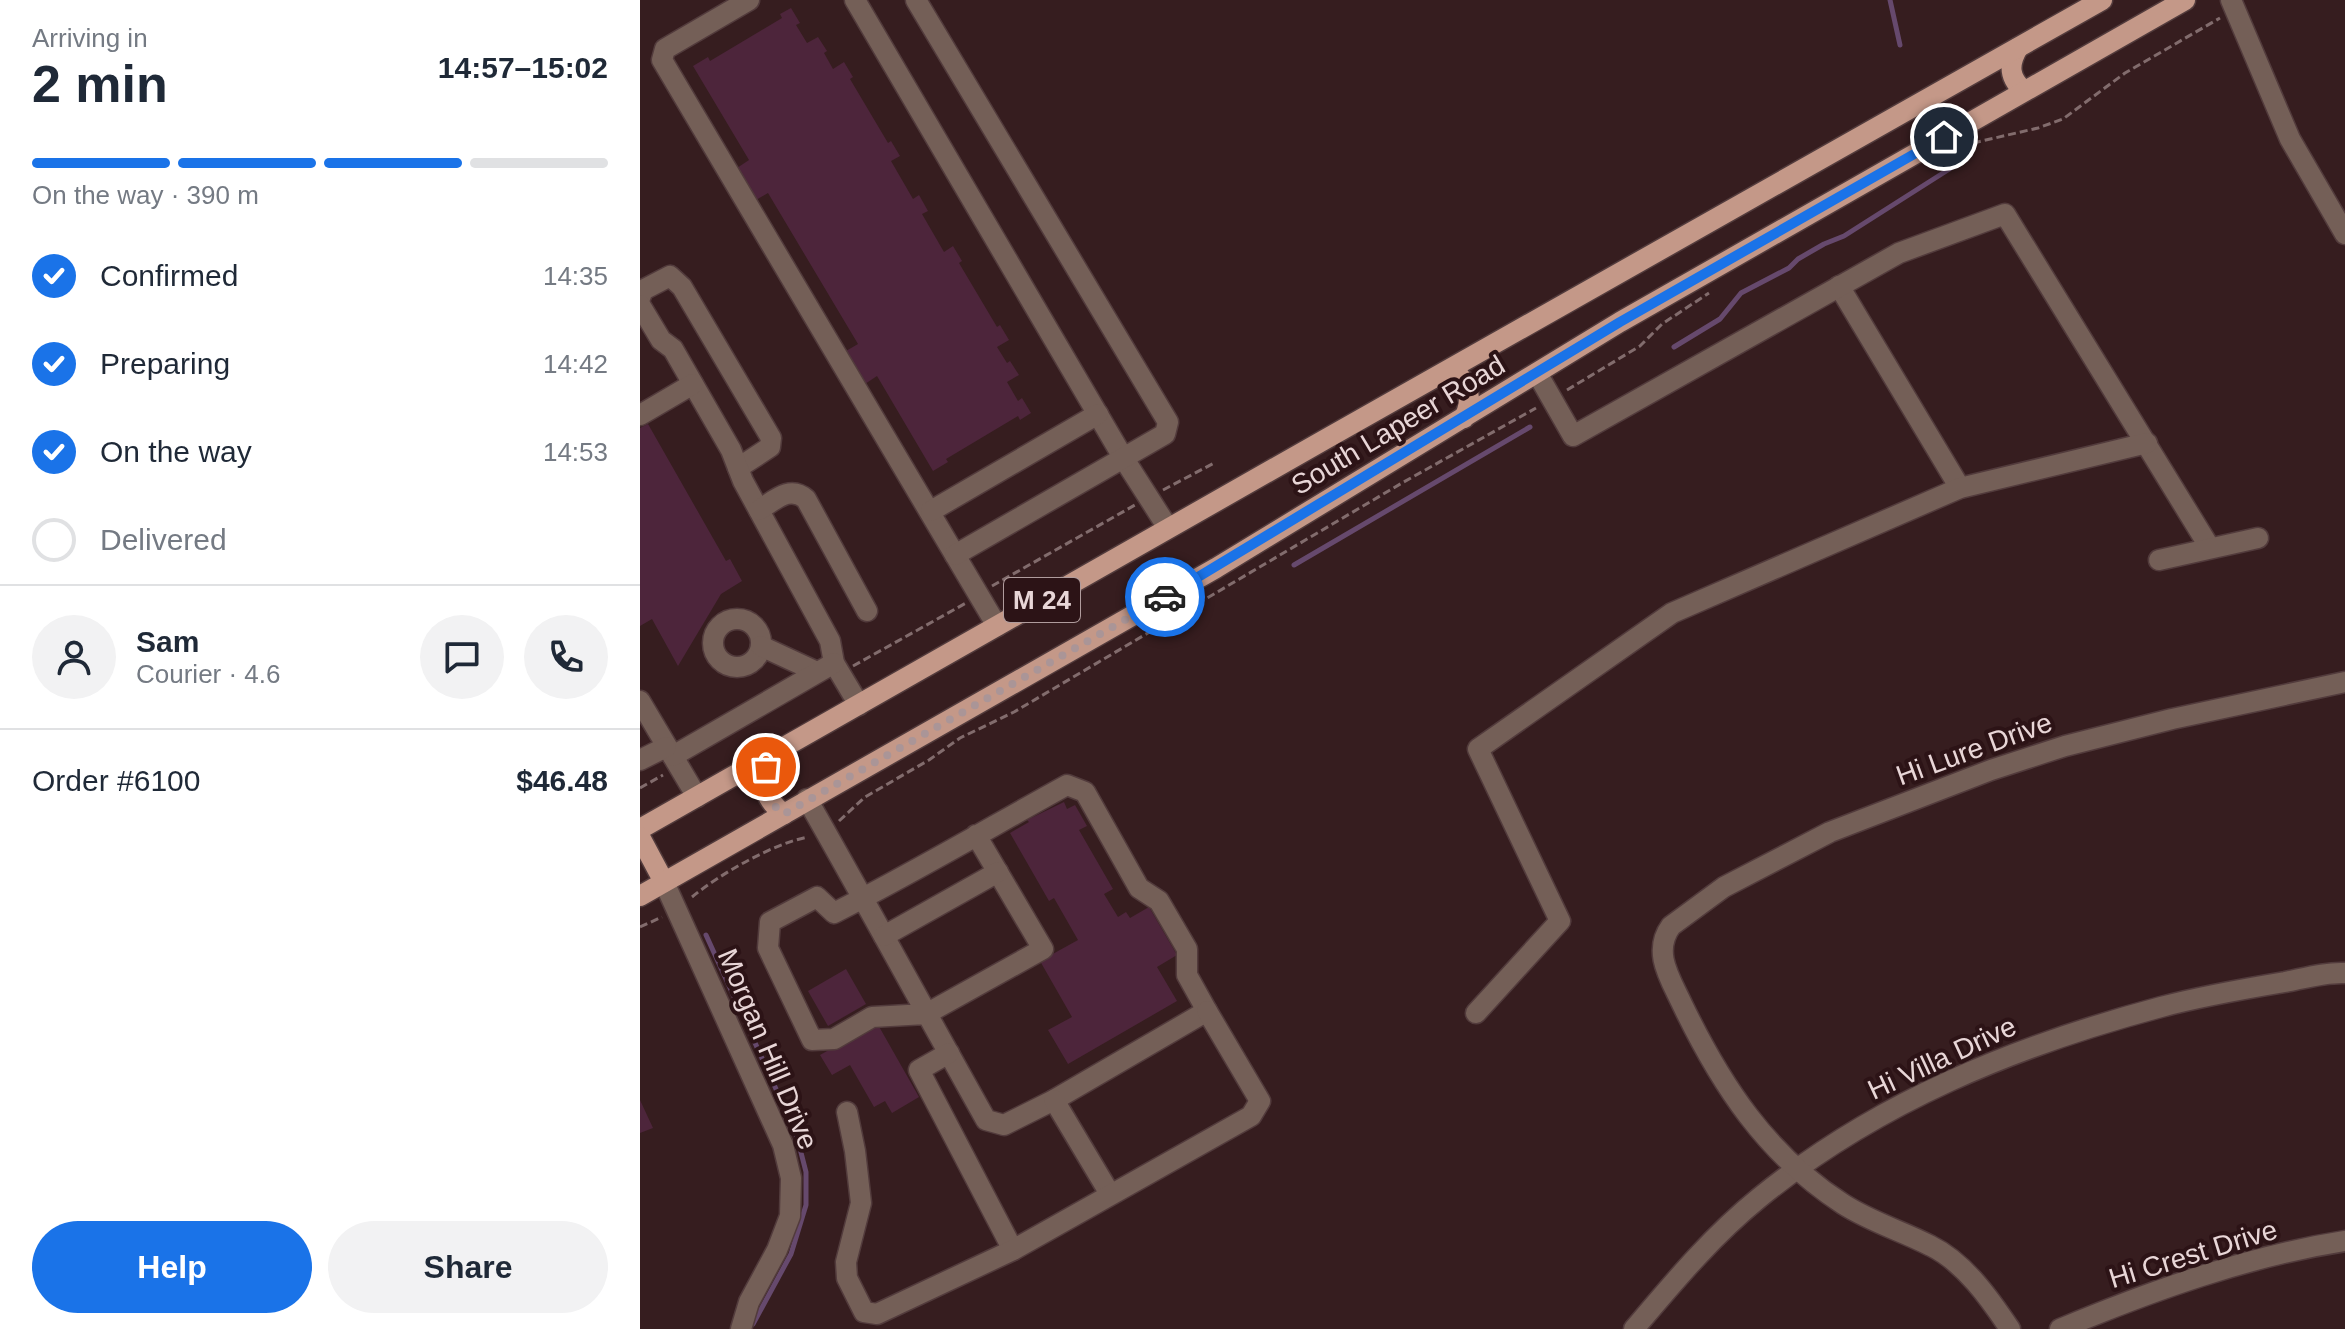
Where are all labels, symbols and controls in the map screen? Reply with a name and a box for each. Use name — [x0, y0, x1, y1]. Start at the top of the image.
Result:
text: Arriving in — [32, 23, 148, 53]
text: 14:57–15:02 — [438, 51, 608, 84]
text: 2 min — [32, 55, 168, 113]
pin — [1910, 103, 1978, 171]
icon: home — [1922, 115, 1966, 159]
text: On the way · 390 m — [32, 180, 259, 210]
icon: check — [32, 254, 76, 298]
text: Confirmed — [100, 259, 238, 292]
text: 14:35 — [543, 261, 608, 291]
icon: check — [32, 342, 76, 386]
text: Preparing — [100, 347, 230, 380]
text: 14:42 — [543, 349, 608, 379]
street label: South Lapeer Road — [1286, 349, 1510, 501]
icon: check — [32, 430, 76, 474]
text: On the way — [100, 435, 252, 468]
text: 14:53 — [543, 437, 608, 467]
text: Delivered — [100, 523, 227, 556]
courier — [1125, 557, 1205, 637]
icon: car — [1143, 575, 1187, 619]
road number: M 24 — [1004, 578, 1080, 622]
button: person — [32, 615, 116, 699]
button: chat — [420, 615, 504, 699]
button: phone — [524, 615, 608, 699]
text: Sam — [136, 625, 199, 658]
text: Courier · 4.6 — [136, 659, 281, 689]
street label: Hi Lure Drive — [1892, 706, 2056, 792]
pin — [732, 733, 800, 801]
icon: bag — [744, 745, 788, 789]
text: Order #6100 — [32, 764, 200, 797]
text: $46.48 — [516, 764, 608, 797]
street label: Morgan Hill Drive — [712, 944, 824, 1154]
street label: Hi Villa Drive — [1863, 1010, 2021, 1106]
street label: Hi Crest Drive — [2105, 1214, 2281, 1294]
button: Help — [32, 1221, 312, 1313]
button: Share — [328, 1221, 608, 1313]

